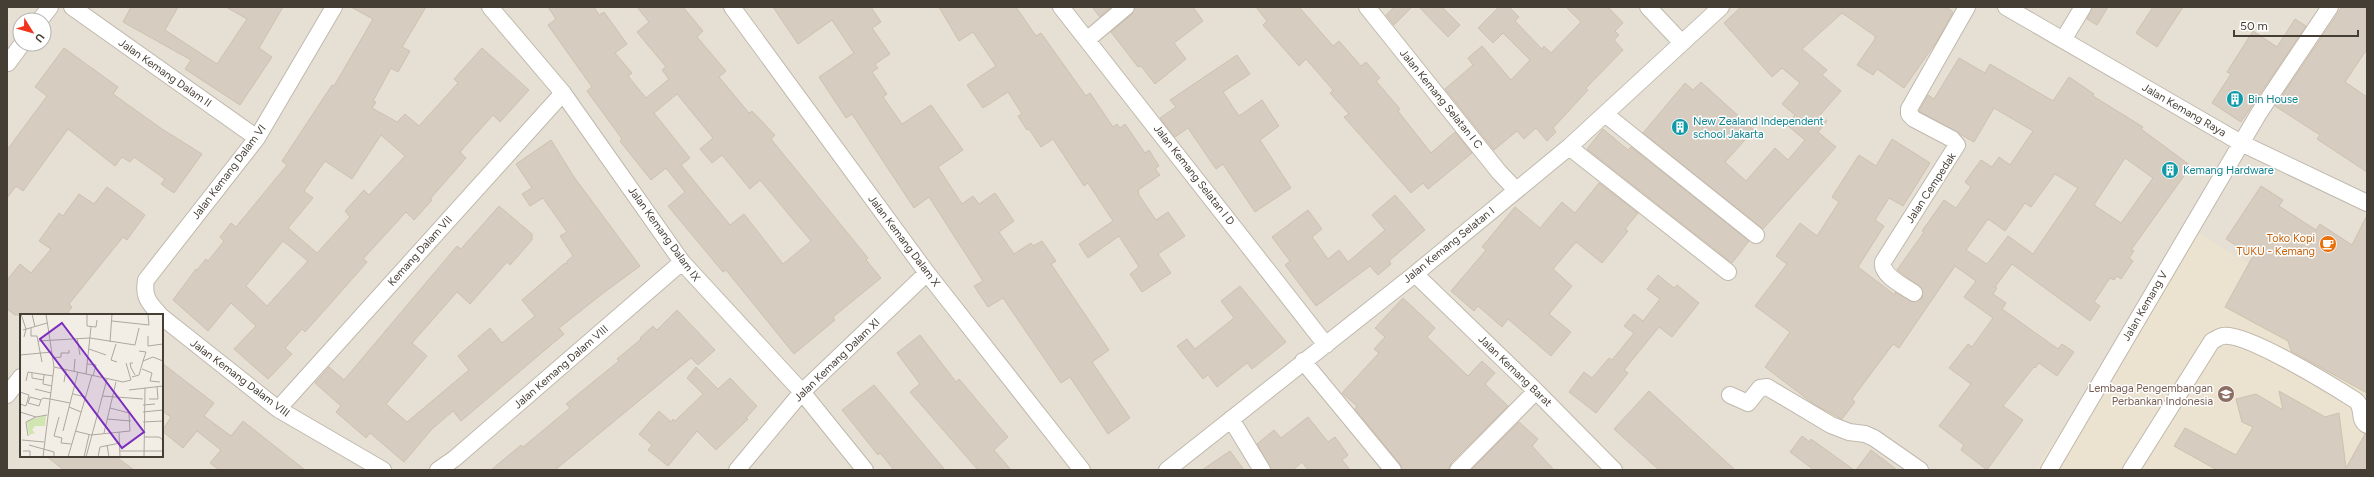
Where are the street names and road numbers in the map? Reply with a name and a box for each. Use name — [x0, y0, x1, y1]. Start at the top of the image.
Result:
street label: Jalan Kemang Dalam II — [116, 36, 214, 110]
street label: Jalan Kemang Selatan I C — [1397, 47, 1485, 151]
street label: Jalan Kemang Raya — [2140, 81, 2228, 139]
street label: Jalan Kemang Dalam VI — [189, 122, 269, 222]
street label: Jalan Kemang Selatan I D — [1151, 122, 1237, 228]
street label: Jalan Cempedak — [1903, 150, 1959, 226]
street label: Jalan Kemang Dalam IX — [625, 184, 703, 284]
street label: Jalan Kemang Dalam X — [865, 193, 943, 289]
street label: Jalan Kemang Selatan I — [1401, 204, 1497, 286]
street label: Kemang Dalam VII — [385, 213, 455, 289]
street label: Jalan Kemang V — [2120, 268, 2170, 343]
street label: Jalan Kemang Dalam XI — [791, 316, 883, 404]
street label: Jalan Kemang Dalam VIII — [511, 322, 611, 412]
street label: Jalan Kemang Barat — [1476, 333, 1554, 409]
street label: Jalan Kemang Dalam VIII — [188, 336, 292, 420]

